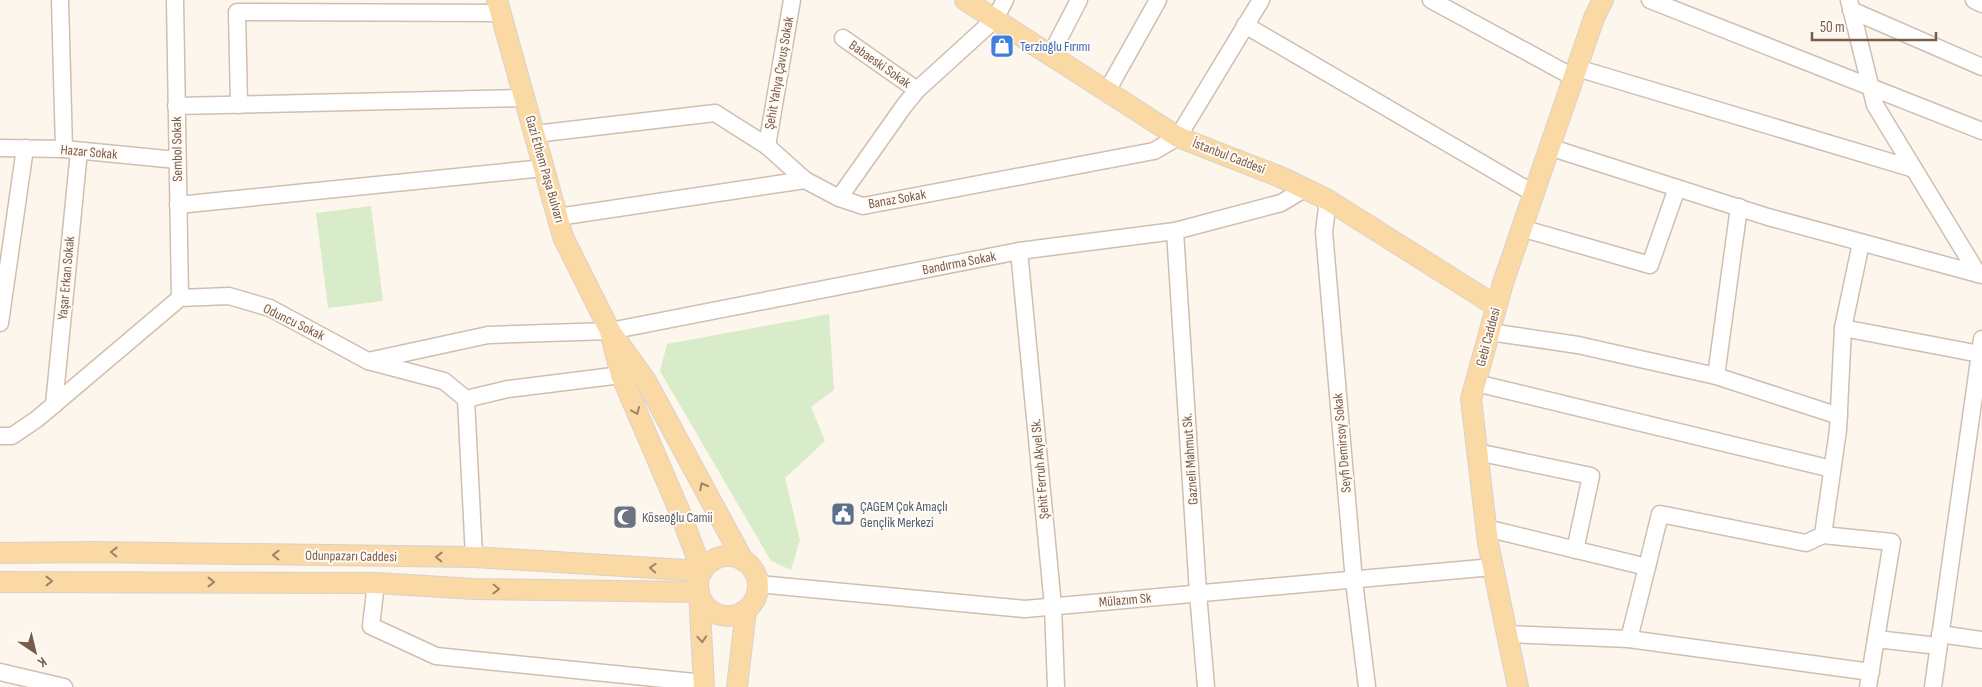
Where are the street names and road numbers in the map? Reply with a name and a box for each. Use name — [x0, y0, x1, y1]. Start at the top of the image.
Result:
street label: Şehit Yahya Çavuş Sokak — [761, 15, 797, 131]
street label: Babaeski Sokak — [846, 37, 915, 92]
street label: Gazi Ethem Paşa Bulvarı — [522, 113, 568, 225]
street label: Sembol Sokak — [168, 116, 186, 182]
street label: İstanbul Caddesi — [1190, 134, 1268, 178]
street label: Hazar Sokak — [60, 141, 119, 163]
street label: Banaz Sokak — [867, 185, 928, 212]
street label: Yaşar Erkan Sokak — [54, 235, 78, 321]
street label: Bandırma Sokak — [921, 247, 998, 278]
street label: Oduncu Sokak — [261, 300, 328, 344]
street label: Gebi Caddesi — [1472, 306, 1504, 368]
street label: Seyfi Demirsoy Sokak — [1329, 392, 1355, 493]
street label: Gazneli Mahmut Sk. — [1178, 413, 1202, 505]
street label: Şehit Ferruh Akyel Sk. — [1027, 418, 1053, 520]
street label: Odunpazarı Caddesi — [305, 547, 397, 565]
street label: Mülazım Sk — [1098, 589, 1152, 611]

